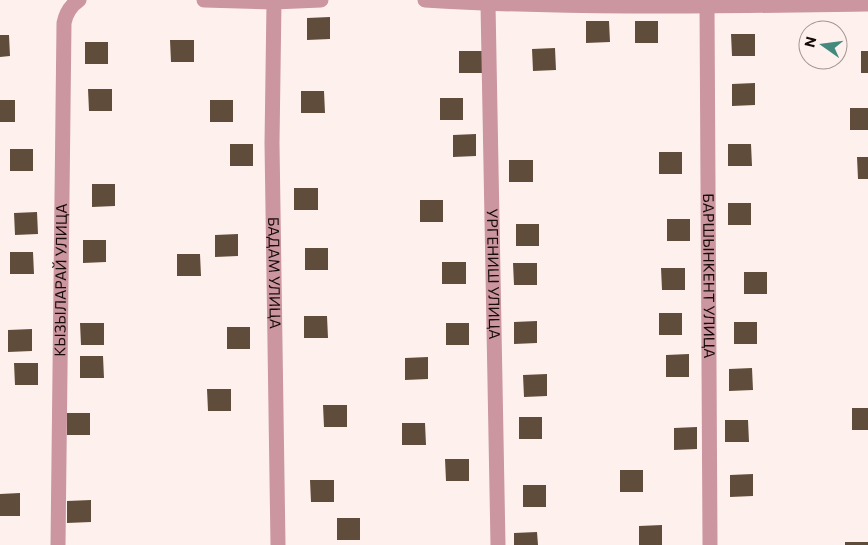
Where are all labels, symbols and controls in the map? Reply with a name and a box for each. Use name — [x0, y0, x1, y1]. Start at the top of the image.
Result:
north arrow — [798, 20, 848, 70]
text: N — [800, 35, 819, 49]
street label: БАРШЫНКЕНТ УЛИЦА — [700, 193, 719, 359]
street label: КЫЗЫЛАРАЙ УЛИЦА — [50, 203, 70, 357]
street label: УРГЕНИШ УЛИЦА — [484, 208, 504, 340]
street label: БАДАМ УЛИЦА — [265, 217, 285, 329]

